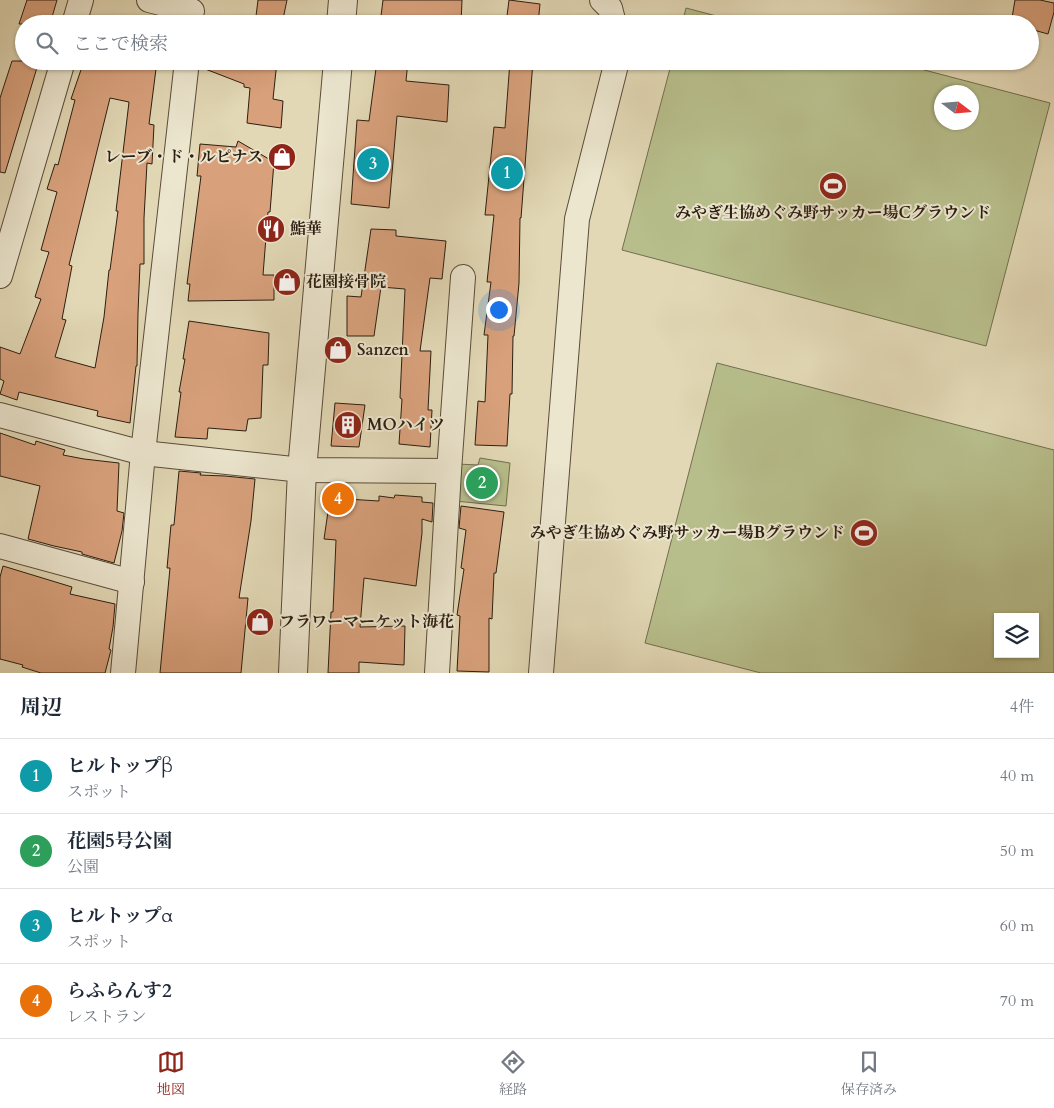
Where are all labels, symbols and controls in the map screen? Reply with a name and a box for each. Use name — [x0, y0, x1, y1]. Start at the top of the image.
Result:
search box — [15, 15, 1039, 70]
icon: search — [33, 29, 61, 57]
text: ここで検索 — [73, 31, 168, 57]
north arrow — [934, 85, 979, 130]
shop icon: レーブ・ド・ルピナス — [267, 142, 297, 172]
pin: 3 — [357, 145, 389, 183]
place label: レーブ・ド・ルピナス — [104, 146, 263, 168]
pin: 1 — [491, 154, 523, 192]
sports icon: みやぎ生協めぐみ野サッカー場Cグラウンド — [818, 171, 848, 201]
place label: みやぎ生協めぐみ野サッカー場Cグラウンド — [675, 202, 991, 224]
restaurant icon: 鮨華 — [256, 214, 286, 244]
place label: 鮨華 — [290, 218, 322, 240]
shop icon: 花園接骨院 — [272, 267, 302, 297]
place label: 花園接骨院 — [306, 271, 386, 293]
your location — [486, 297, 512, 323]
shop icon: Sanzen — [323, 335, 353, 365]
place label: Sanzen — [357, 339, 410, 361]
building icon: MOハイツ — [333, 410, 363, 440]
place label: MOハイツ — [367, 414, 445, 436]
pin: 2 — [466, 464, 498, 502]
pin: 4 — [322, 480, 354, 518]
sports icon: みやぎ生協めぐみ野サッカー場Bグラウンド — [849, 518, 879, 548]
place label: みやぎ生協めぐみ野サッカー場Bグラウンド — [530, 522, 845, 544]
shop icon: フラワーマーケット海花 — [245, 607, 275, 637]
place label: フラワーマーケット海花 — [279, 611, 454, 633]
map controls — [994, 613, 1039, 658]
button: layers — [994, 613, 1039, 658]
text: 周辺 — [20, 693, 62, 722]
text: 4件 — [1010, 696, 1034, 718]
text: ヒルトップβ — [67, 753, 173, 779]
text: 1 — [32, 765, 40, 787]
text: 40 m — [1000, 765, 1034, 787]
text: スポット — [67, 781, 131, 803]
text: 花園5号公園 — [67, 828, 172, 854]
text: 2 — [32, 840, 40, 862]
text: 50 m — [1000, 840, 1034, 862]
text: 公園 — [67, 856, 99, 878]
text: ヒルトップα — [67, 903, 173, 929]
text: 3 — [32, 915, 40, 937]
text: 60 m — [1000, 915, 1034, 937]
text: スポット — [67, 931, 131, 953]
text: らふらんす2 — [67, 978, 172, 1004]
text: 4 — [32, 990, 40, 1012]
text: 70 m — [1000, 990, 1034, 1012]
text: レストラン — [67, 1006, 147, 1028]
tab: 地図 — [157, 1048, 185, 1099]
tab: 経路 — [499, 1048, 527, 1099]
tab: 保存済み — [841, 1048, 897, 1099]

